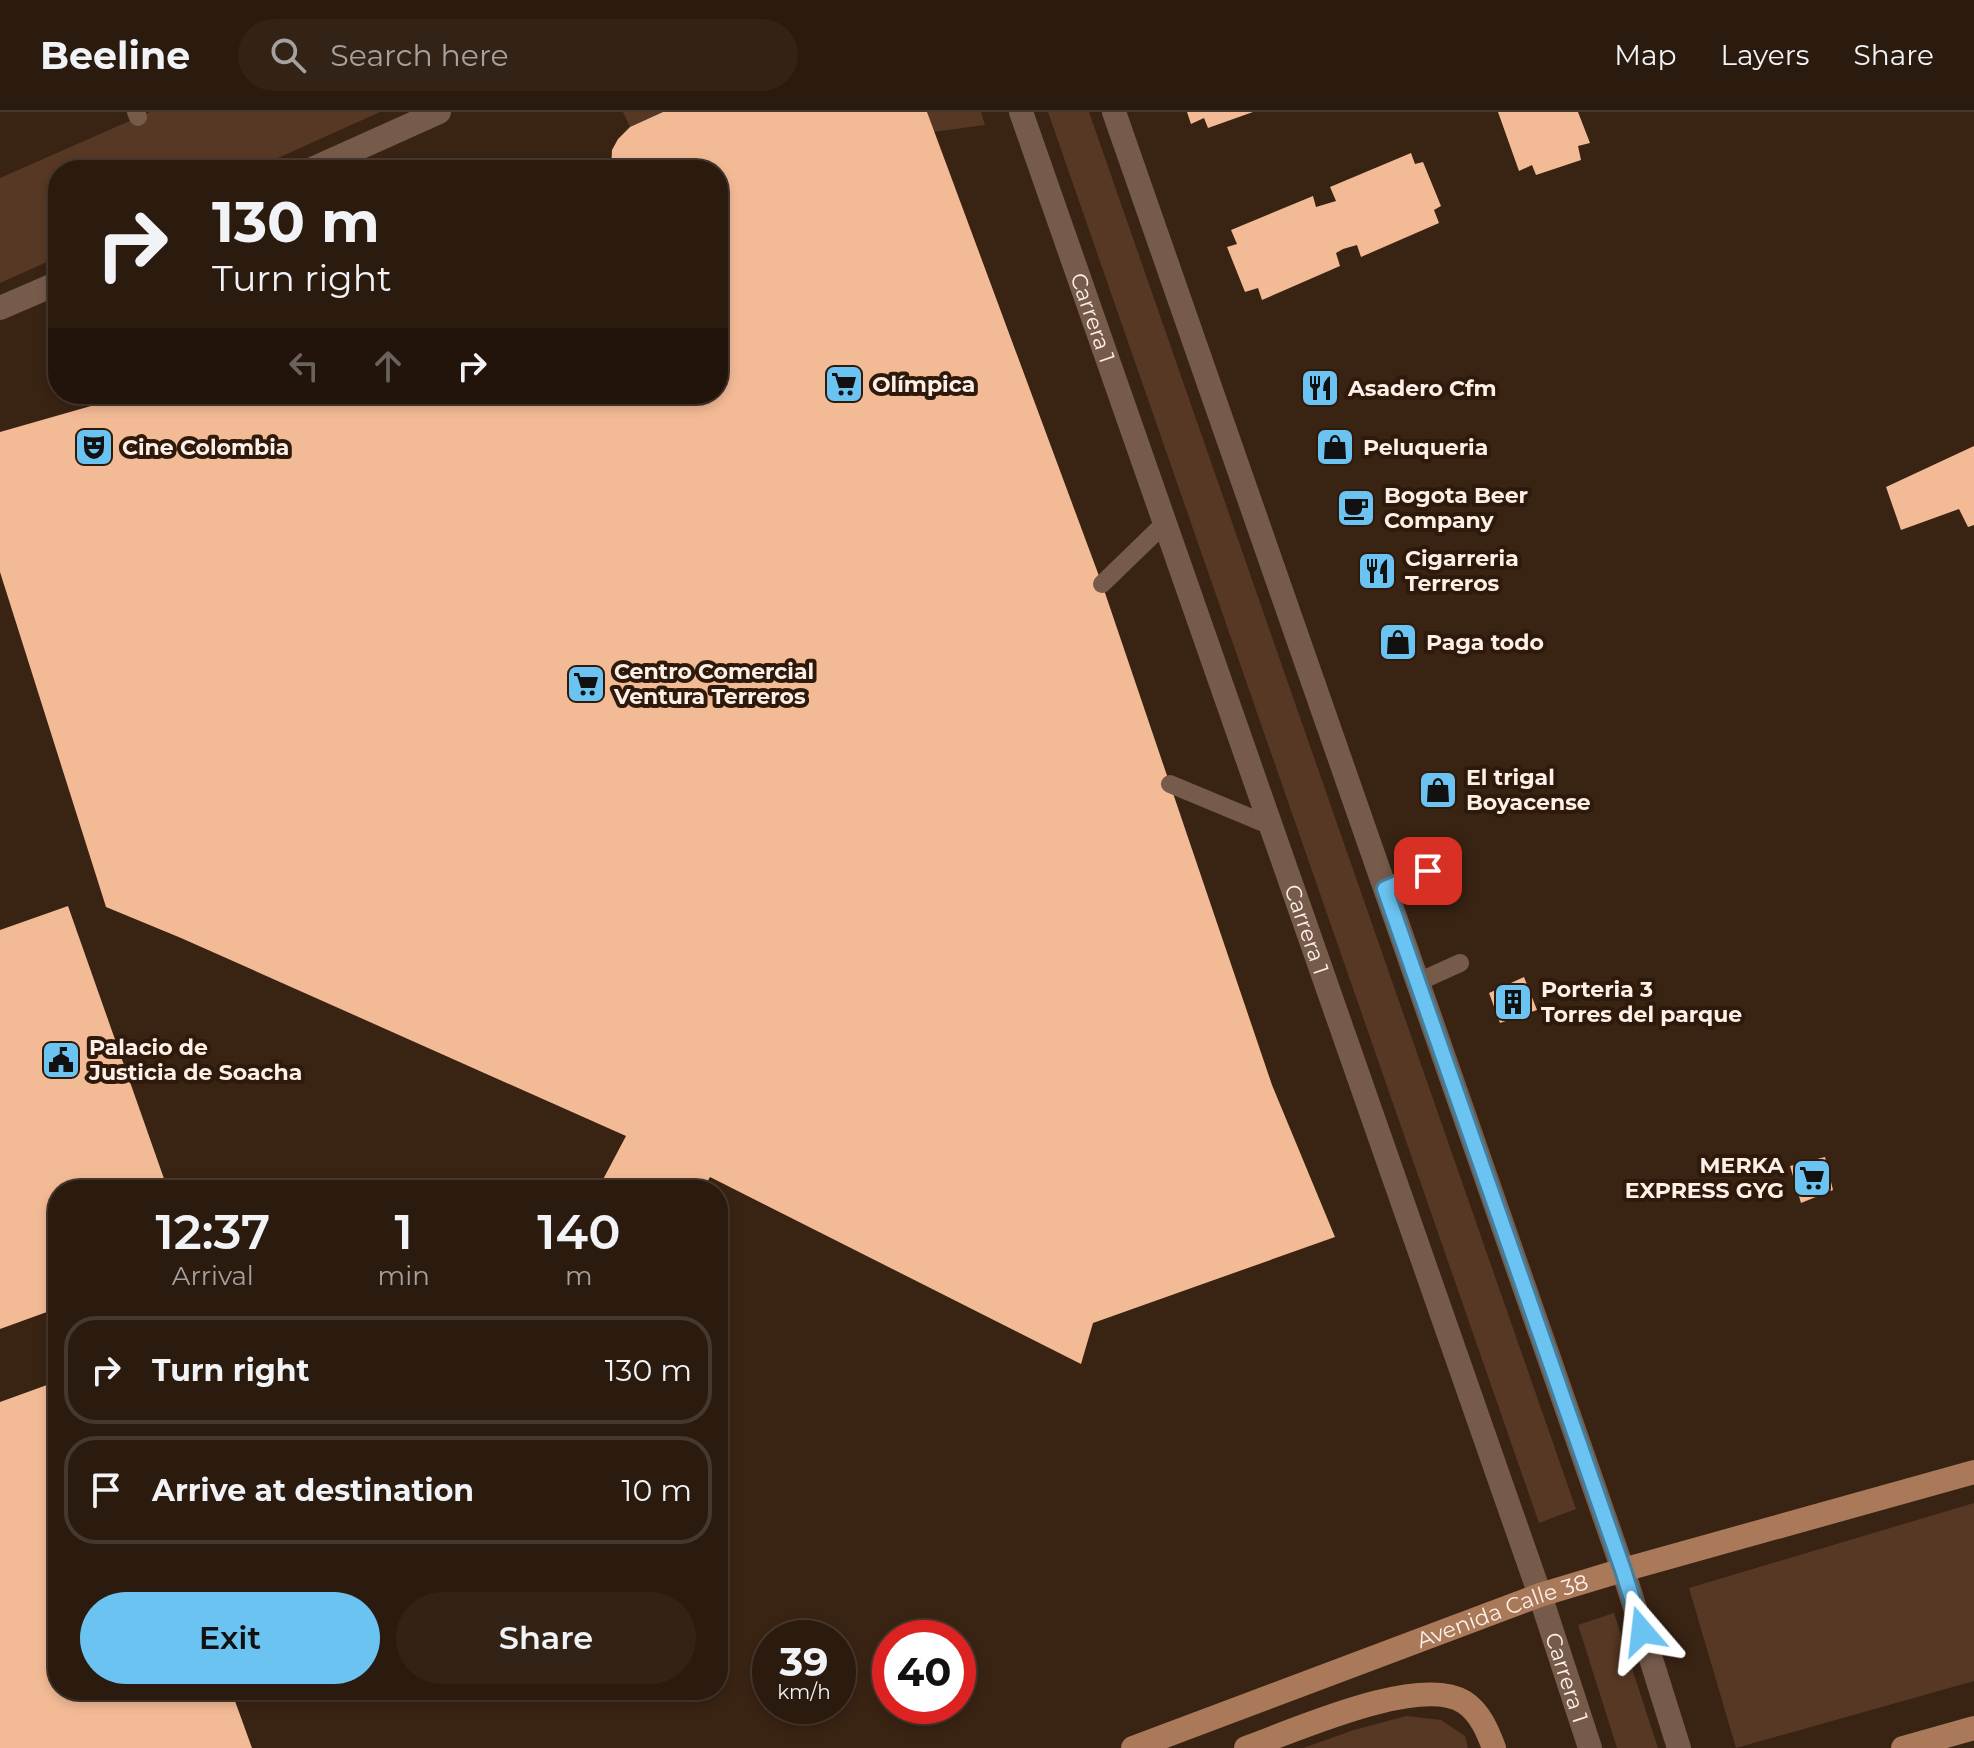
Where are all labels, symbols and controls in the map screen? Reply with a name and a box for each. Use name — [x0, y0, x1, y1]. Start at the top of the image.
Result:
search box — [238, 19, 798, 91]
text: Beeline — [40, 32, 190, 79]
icon: search — [266, 33, 310, 77]
text: Search here — [330, 37, 509, 74]
text: Map — [1614, 38, 1677, 72]
text: Layers — [1721, 38, 1810, 72]
text: Share — [1854, 38, 1934, 72]
text: 130 m — [212, 188, 380, 256]
icon: right — [80, 192, 184, 296]
text: Turn right — [212, 256, 392, 300]
street label: Carrera 1 — [1064, 269, 1121, 367]
icon: left — [282, 344, 326, 388]
icon: ahead — [366, 344, 410, 388]
icon: right — [450, 344, 494, 388]
supermarket icon: Olímpica — [823, 363, 865, 405]
restaurant icon: Asadero Cfm — [1299, 367, 1341, 409]
place label: Olímpica — [872, 371, 975, 398]
place label: Asadero Cfm — [1347, 375, 1497, 402]
theatre icon: Cine Colombia — [73, 426, 115, 468]
shop icon: Peluqueria — [1314, 426, 1356, 468]
place label: Cine Colombia — [122, 434, 289, 461]
place label: Peluqueria — [1363, 434, 1488, 461]
place label: Bogota Beer Company — [1384, 482, 1528, 534]
cafe icon: Bogota Beer Company — [1335, 487, 1377, 529]
place label: Cigarreria Terreros — [1405, 545, 1519, 597]
restaurant icon: Cigarreria Terreros — [1356, 550, 1398, 592]
shop icon: Paga todo — [1377, 621, 1419, 663]
place label: Paga todo — [1426, 629, 1544, 656]
place label: Centro Comercial Ventura Terreros — [613, 658, 814, 710]
supermarket icon: Centro Comercial Ventura Terreros — [565, 663, 607, 705]
place label: El trigal Boyacense — [1466, 764, 1591, 816]
shop icon: El trigal Boyacense — [1417, 769, 1459, 811]
pin — [1394, 837, 1462, 905]
icon: arrive — [1406, 849, 1450, 893]
street label: Carrera 1 — [1278, 881, 1335, 978]
place label: Porteria 3 Torres del parque — [1541, 976, 1742, 1028]
building icon: Porteria 3 Torres del parque — [1492, 981, 1534, 1023]
place label: Palacio de Justicia de Soacha — [88, 1034, 302, 1086]
public building icon: Palacio de Justicia de Soacha — [40, 1039, 82, 1081]
place label: MERKA EXPRESS GYG — [1625, 1152, 1785, 1204]
supermarket icon: MERKA EXPRESS GYG — [1791, 1157, 1833, 1199]
text: 12:37 — [156, 1203, 270, 1261]
text: 1 — [395, 1203, 413, 1261]
text: 140 — [537, 1203, 620, 1261]
text: Arrival — [172, 1260, 254, 1292]
text: min — [378, 1260, 430, 1292]
text: m — [565, 1260, 593, 1292]
icon: right — [84, 1348, 128, 1392]
text: Turn right — [152, 1352, 309, 1389]
text: 130 m — [605, 1352, 692, 1389]
icon: arrive — [84, 1468, 128, 1512]
text: Arrive at destination — [152, 1472, 474, 1509]
text: 10 m — [622, 1472, 692, 1509]
street label: Avenida Calle 38 — [1413, 1568, 1591, 1654]
position arrow — [1600, 1589, 1684, 1673]
button: Exit — [80, 1592, 380, 1684]
button: Share — [396, 1592, 696, 1684]
speed limit sign: 40 — [872, 1620, 976, 1724]
street label: Carrera 1 — [1539, 1629, 1594, 1726]
text: 39 — [779, 1637, 829, 1686]
text: km/h — [777, 1680, 831, 1704]

